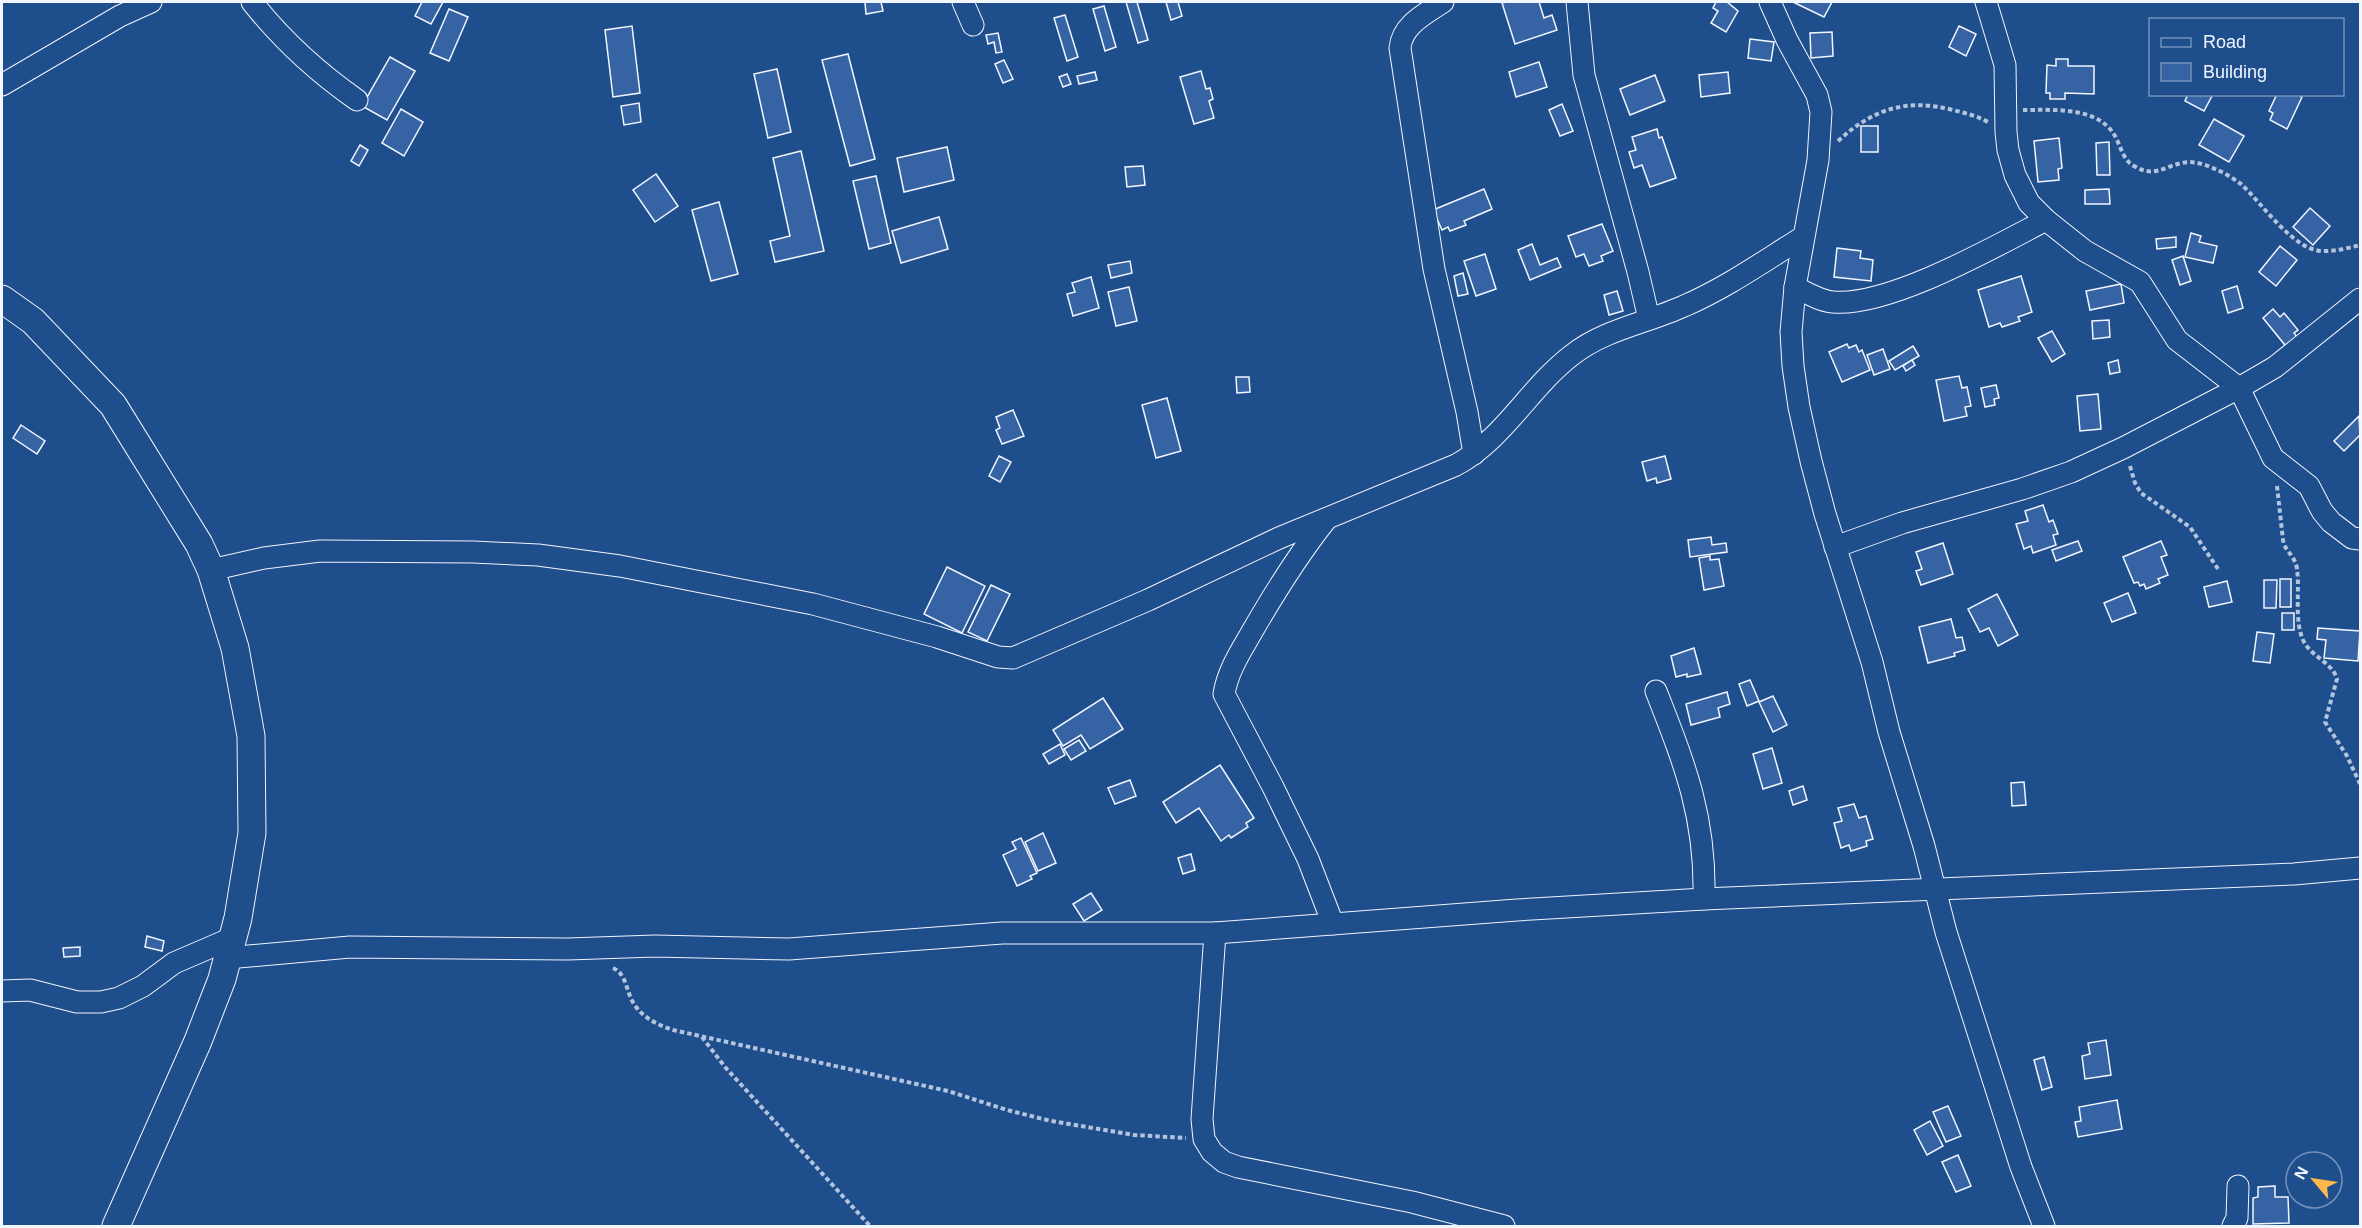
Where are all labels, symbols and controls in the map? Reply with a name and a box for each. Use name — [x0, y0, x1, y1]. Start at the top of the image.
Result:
legend — [2149, 18, 2344, 96]
text: Road — [2203, 32, 2246, 52]
text: Building — [2203, 62, 2267, 82]
north arrow — [2284, 1150, 2344, 1210]
text: N — [2291, 1164, 2312, 1182]

